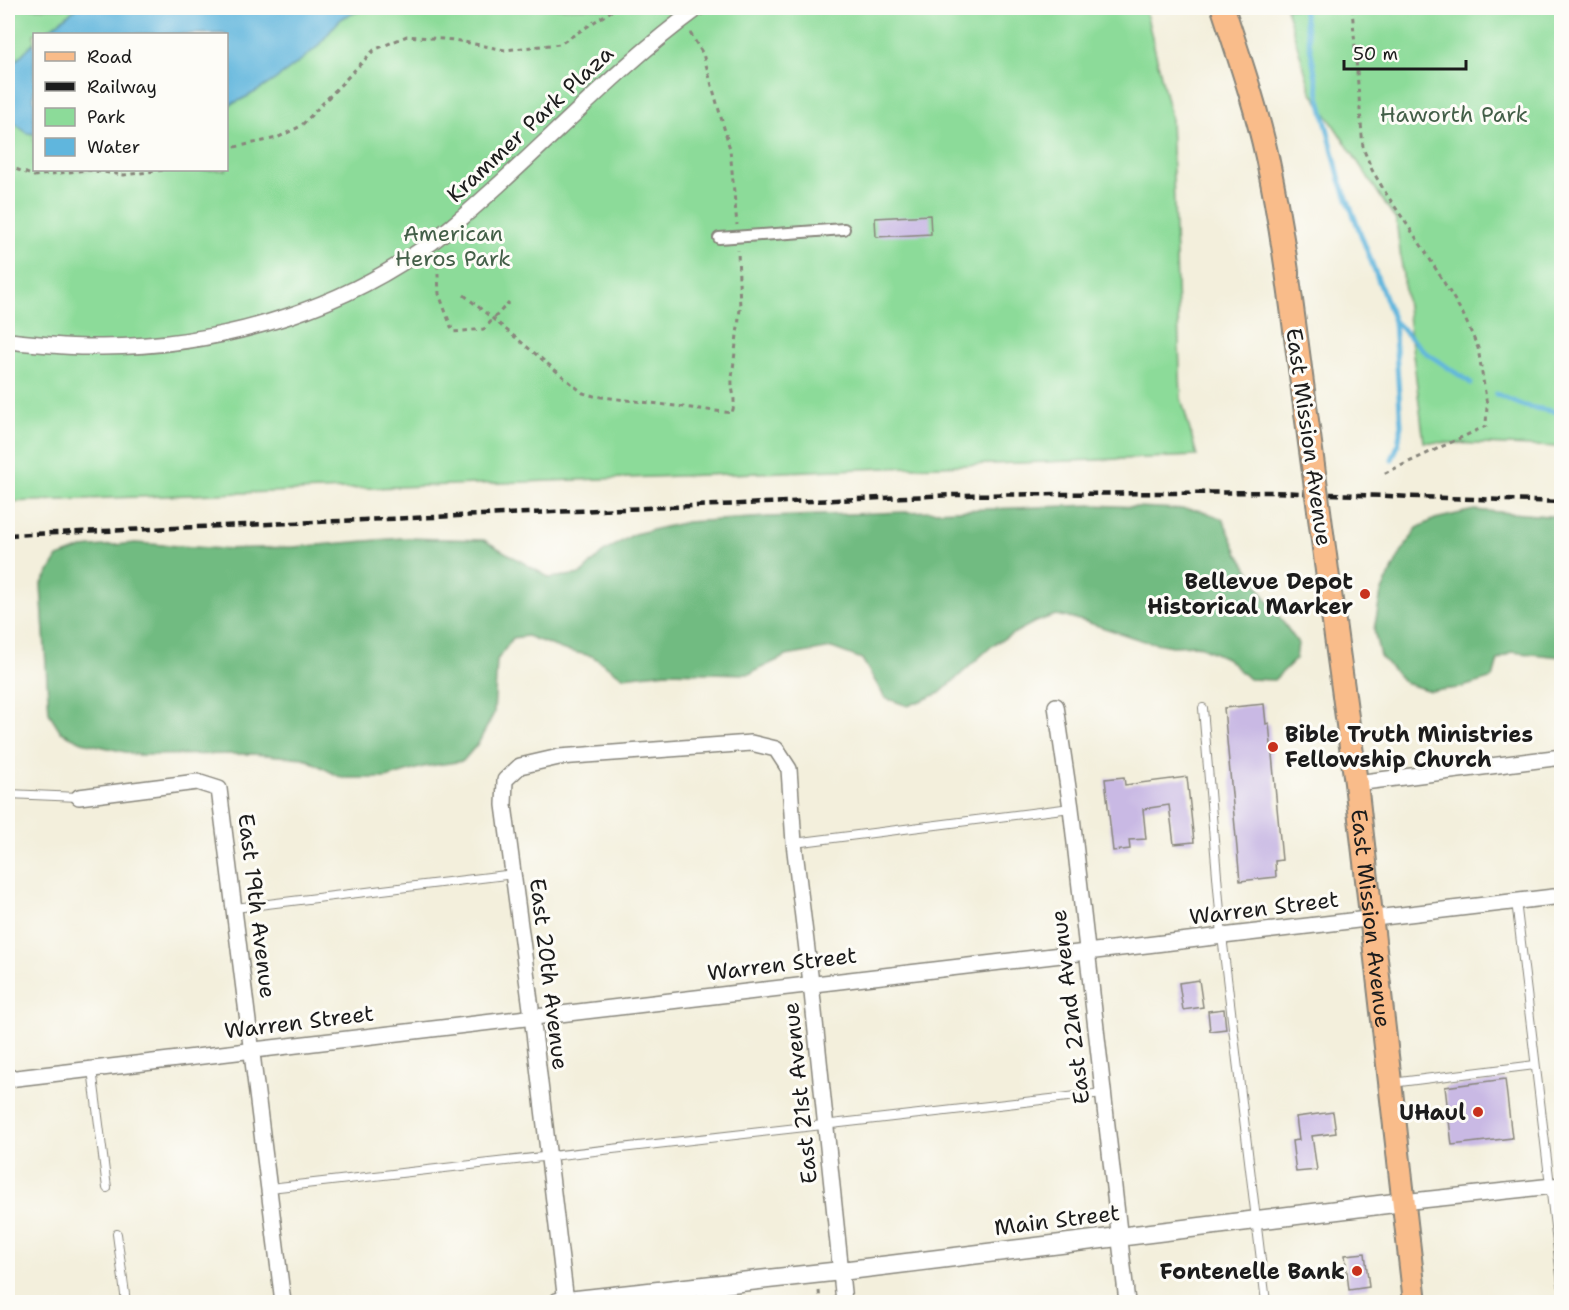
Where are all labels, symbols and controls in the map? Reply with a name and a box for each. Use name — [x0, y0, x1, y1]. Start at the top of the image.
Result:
legend — [33, 33, 228, 171]
scale bar — [1344, 33, 1466, 71]
street label: Krammer Park Plaza — [441, 39, 620, 209]
text: 50 m — [1353, 42, 1398, 66]
text: Road — [87, 45, 132, 69]
text: Railway — [87, 75, 157, 99]
park label: Haworth Park — [1380, 100, 1528, 129]
text: Park — [87, 105, 126, 129]
text: Water — [87, 135, 140, 159]
park label: American Heros Park — [395, 219, 511, 273]
street label: East Mission Avenue — [1279, 326, 1339, 548]
place label: Bellevue Depot Historical Marker — [1147, 567, 1353, 621]
marker: Bellevue Depot Historical Marker — [1358, 587, 1372, 601]
place label: Bible Truth Ministries Fellowship Church — [1285, 720, 1533, 774]
marker: Bible Truth Ministries Fellowship Church — [1266, 740, 1280, 754]
street label: East Mission Avenue — [1345, 807, 1398, 1029]
street label: East 19th Avenue — [231, 812, 283, 1000]
street label: East 20th Avenue — [523, 877, 575, 1071]
street label: Warren Street — [1188, 884, 1340, 932]
street label: East 22nd Avenue — [1044, 908, 1096, 1106]
street label: Warren Street — [706, 940, 858, 988]
street label: Warren Street — [223, 998, 375, 1046]
street label: East 21st Avenue — [776, 1001, 824, 1185]
place label: UHaul — [1399, 1098, 1466, 1127]
marker: UHaul — [1471, 1105, 1485, 1119]
street label: Main Street — [993, 1198, 1121, 1242]
place label: Fontenelle Bank — [1160, 1257, 1345, 1286]
marker: Fontenelle Bank — [1350, 1264, 1364, 1278]

